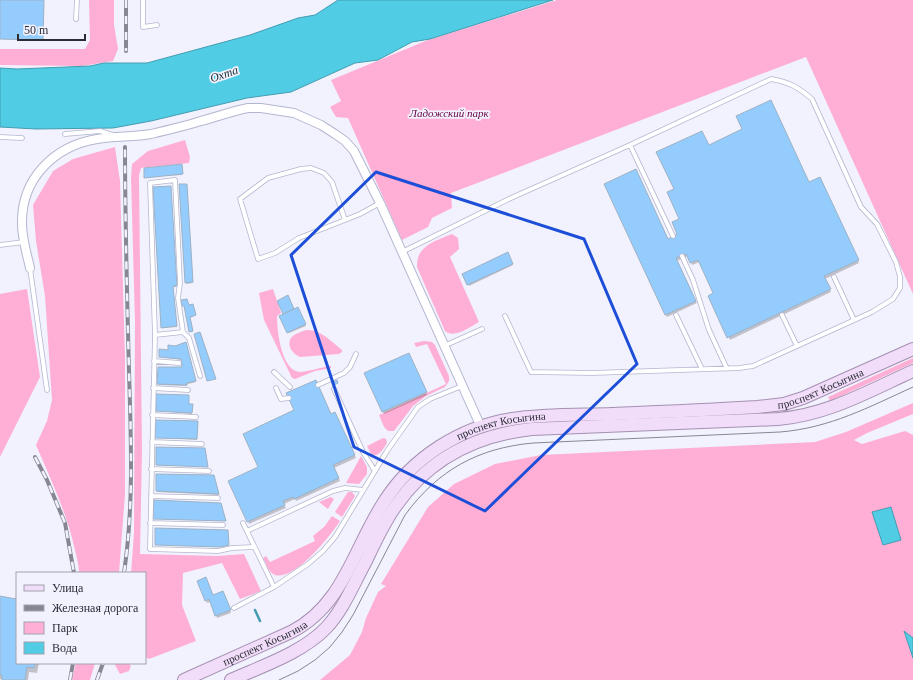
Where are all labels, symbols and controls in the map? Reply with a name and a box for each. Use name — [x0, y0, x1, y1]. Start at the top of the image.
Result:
scale bar — [18, 16, 85, 42]
text: 50 m — [24, 23, 49, 37]
water label: Охта — [208, 63, 240, 85]
park label: Ладожский парк — [408, 107, 489, 119]
street label: проспект Косыгина — [777, 366, 865, 411]
street label: проспект Косыгина — [455, 410, 546, 442]
legend — [16, 572, 146, 664]
text: Улица — [52, 581, 84, 595]
text: Железная дорога — [52, 601, 139, 615]
street label: проспект Косыгина — [221, 618, 310, 668]
text: Парк — [52, 621, 78, 635]
text: Вода — [52, 641, 78, 655]

